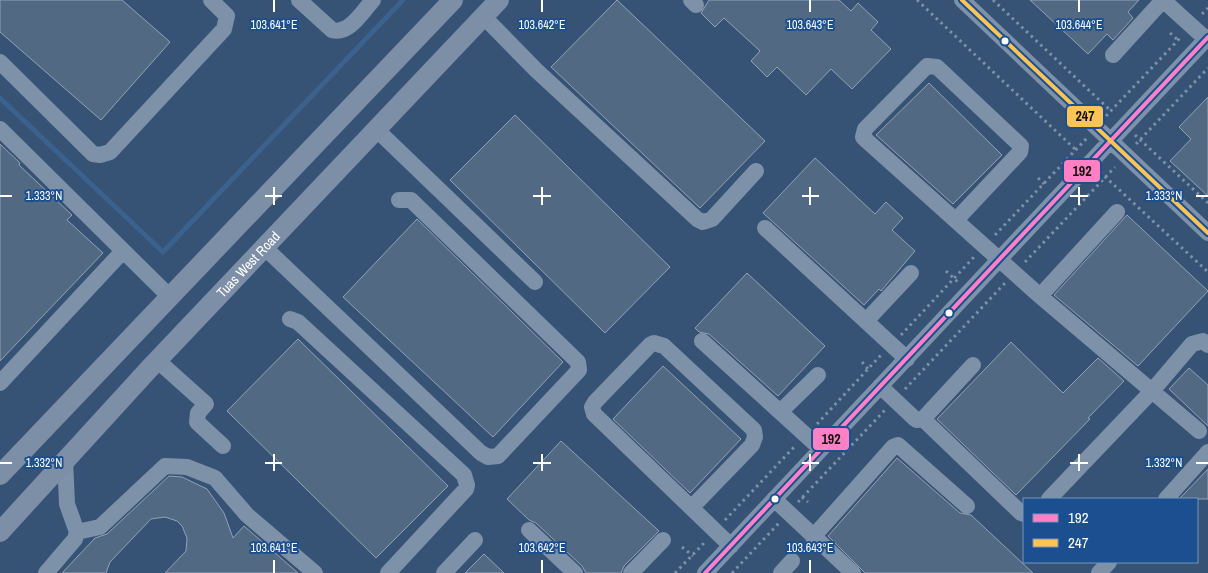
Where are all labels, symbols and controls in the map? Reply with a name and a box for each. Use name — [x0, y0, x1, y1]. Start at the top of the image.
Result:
text: 103.641°E — [251, 17, 297, 33]
text: 103.642°E — [519, 17, 565, 33]
text: 103.643°E — [787, 17, 833, 33]
text: 103.644°E — [1056, 17, 1102, 33]
unlabelled marker — [1000, 36, 1010, 46]
line badge: 247 — [1066, 105, 1104, 128]
text: 247 — [1075, 107, 1095, 125]
line badge: 192 — [1063, 159, 1101, 183]
text: 192 — [1072, 162, 1092, 180]
text: 1.333°N — [26, 188, 62, 204]
text: 1.333°N — [1146, 188, 1182, 204]
street label: Tuas West Road — [213, 228, 284, 301]
unlabelled marker — [944, 308, 954, 318]
line badge: 192 — [812, 427, 850, 451]
text: 192 — [821, 430, 841, 448]
text: 1.332°N — [26, 455, 62, 471]
text: 1.332°N — [1146, 455, 1182, 471]
unlabelled marker — [770, 494, 780, 504]
legend — [1023, 498, 1198, 563]
text: 192 — [1068, 507, 1089, 528]
text: 247 — [1068, 532, 1089, 553]
text: 103.641°E — [251, 540, 297, 556]
text: 103.642°E — [519, 540, 565, 556]
text: 103.643°E — [787, 540, 833, 556]

